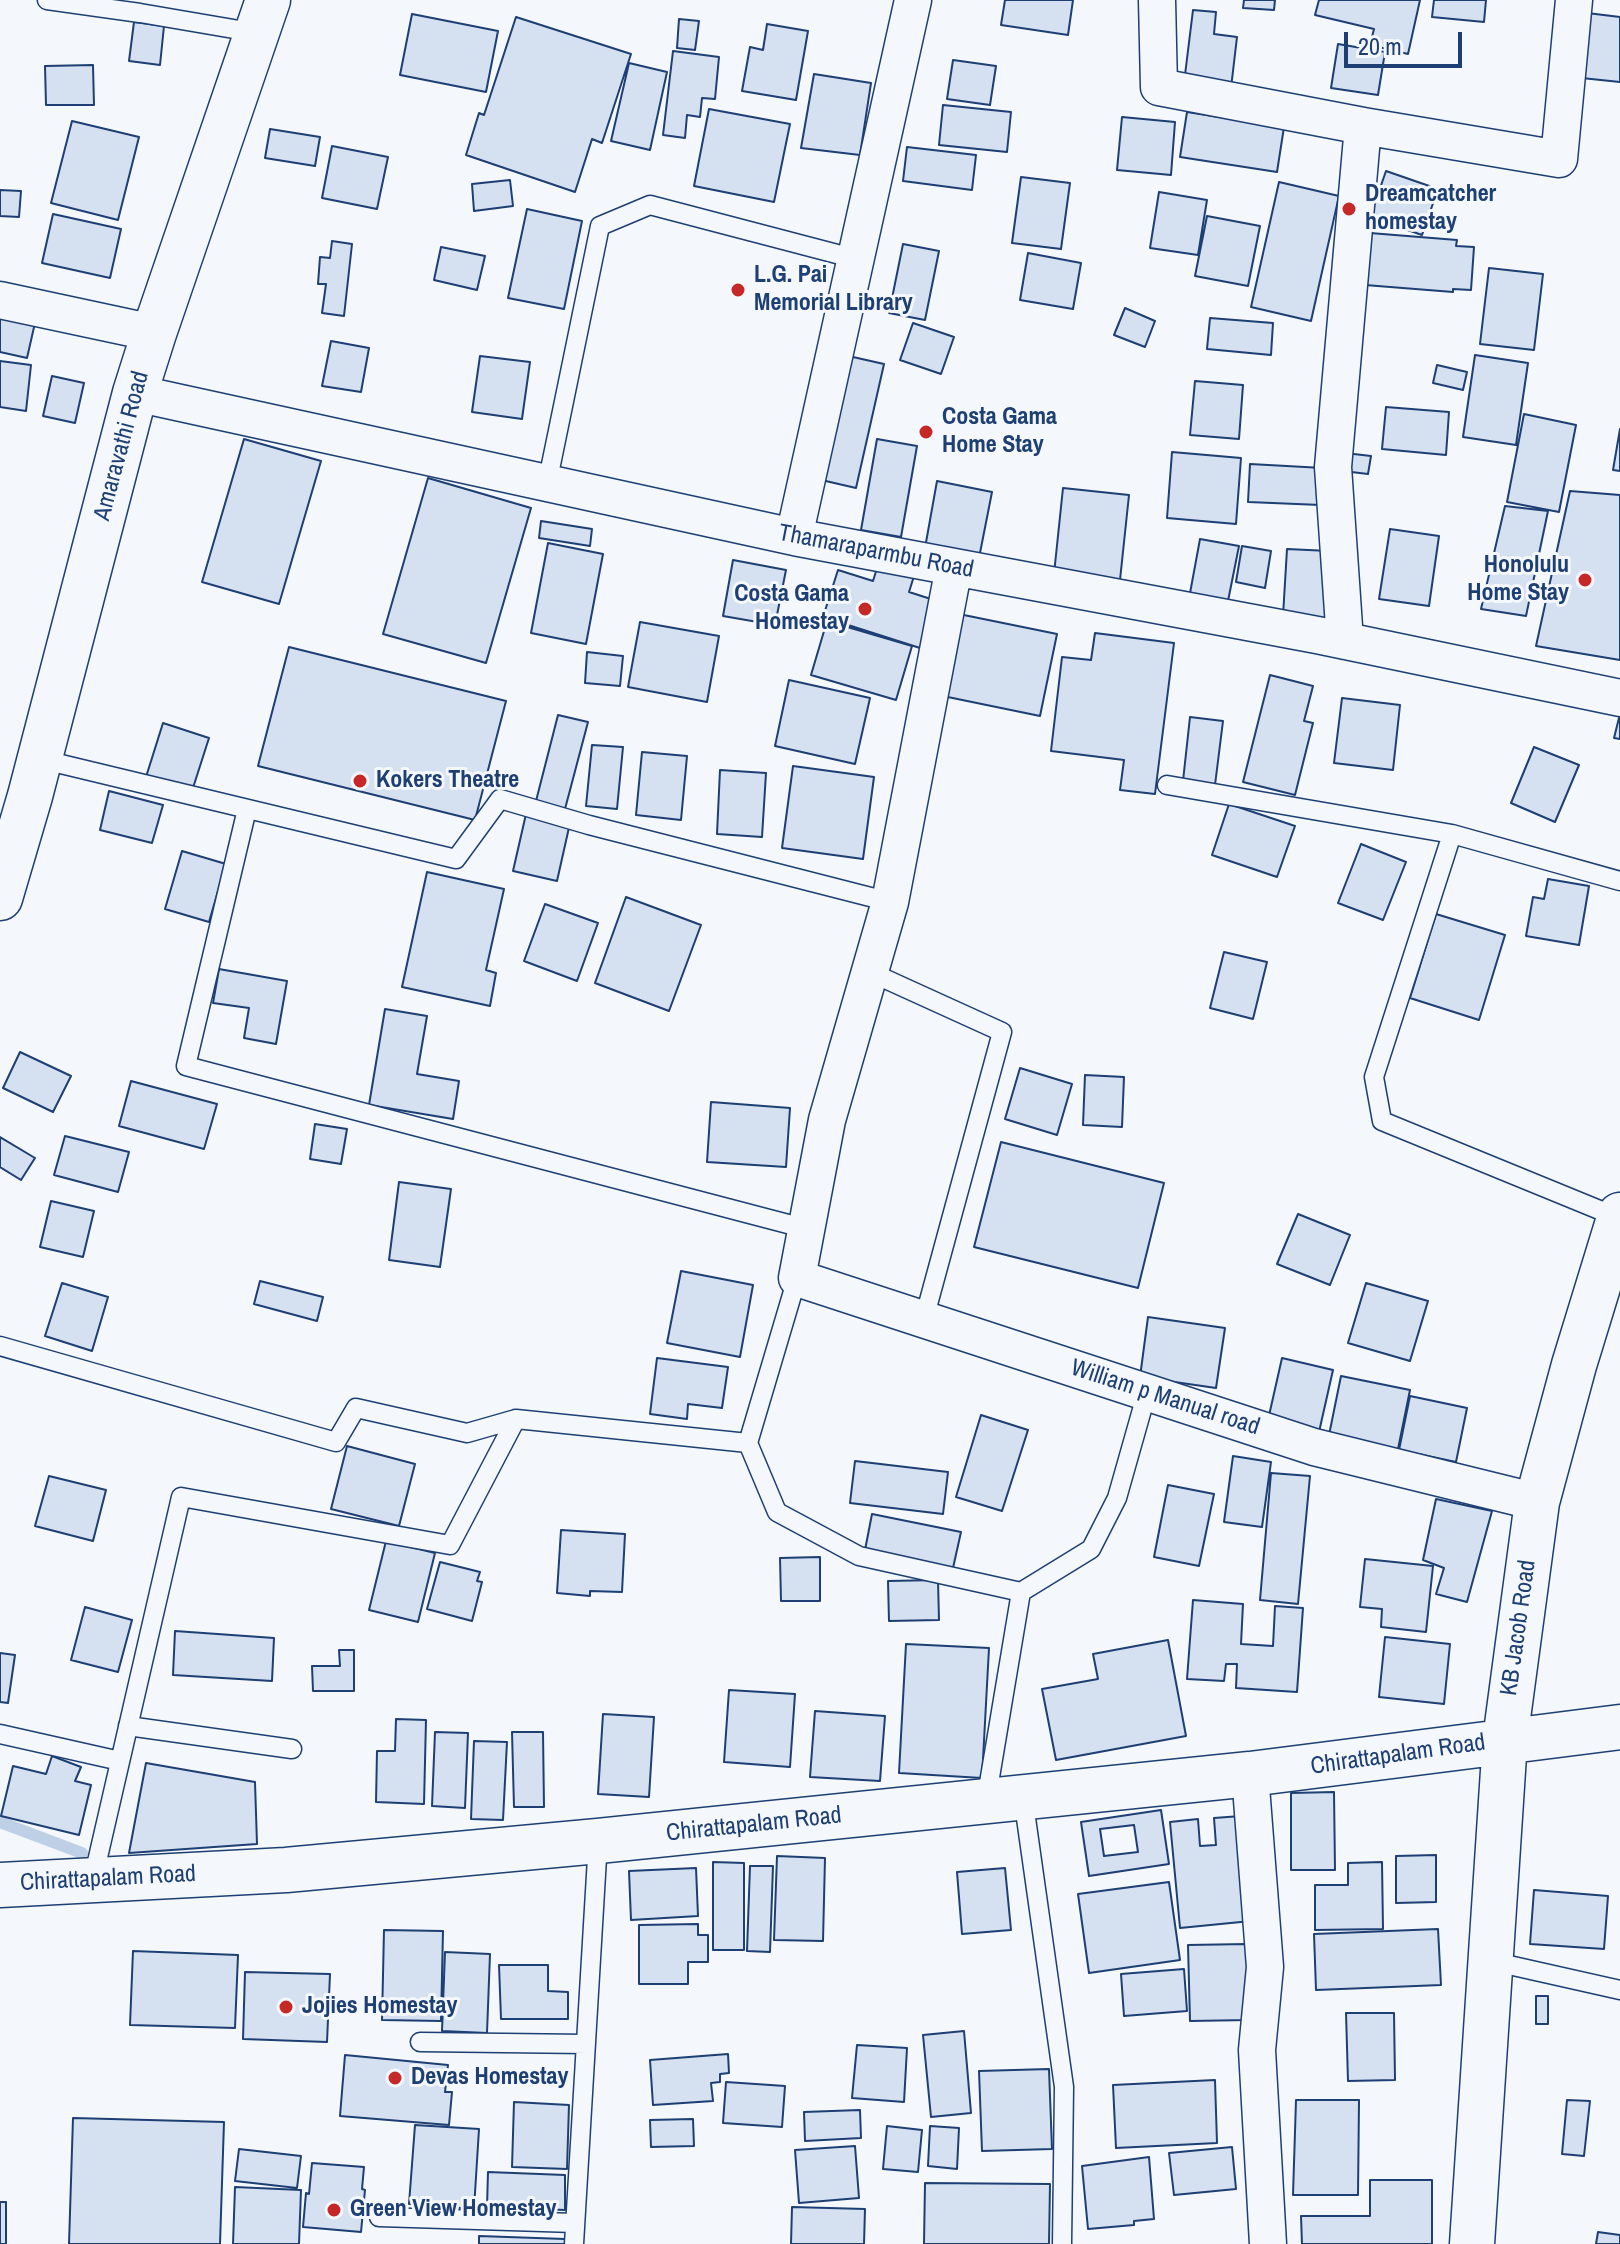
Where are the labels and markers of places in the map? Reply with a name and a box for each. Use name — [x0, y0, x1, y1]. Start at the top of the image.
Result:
place label: Dreamcatcher homestay — [1365, 181, 1496, 237]
marker: Dreamcatcher homestay — [1340, 200, 1358, 218]
place label: L.G. Pai Memorial Library — [754, 262, 913, 318]
marker: L.G. Pai Memorial Library — [729, 281, 747, 299]
place label: Costa Gama Home Stay — [942, 404, 1057, 460]
marker: Costa Gama Home Stay — [917, 423, 935, 441]
place label: Honolulu Home Stay — [1467, 552, 1569, 608]
marker: Honolulu Home Stay — [1576, 571, 1594, 589]
place label: Costa Gama Homestay — [734, 581, 849, 637]
marker: Costa Gama Homestay — [856, 600, 874, 618]
place label: Kokers Theatre — [376, 767, 519, 795]
marker: Kokers Theatre — [351, 772, 369, 790]
place label: Jojies Homestay — [302, 1993, 457, 2021]
marker: Jojies Homestay — [277, 1998, 295, 2016]
place label: Devas Homestay — [411, 2064, 569, 2092]
marker: Devas Homestay — [386, 2069, 404, 2087]
place label: Green View Homestay — [350, 2196, 556, 2224]
marker: Green View Homestay — [325, 2201, 343, 2219]

